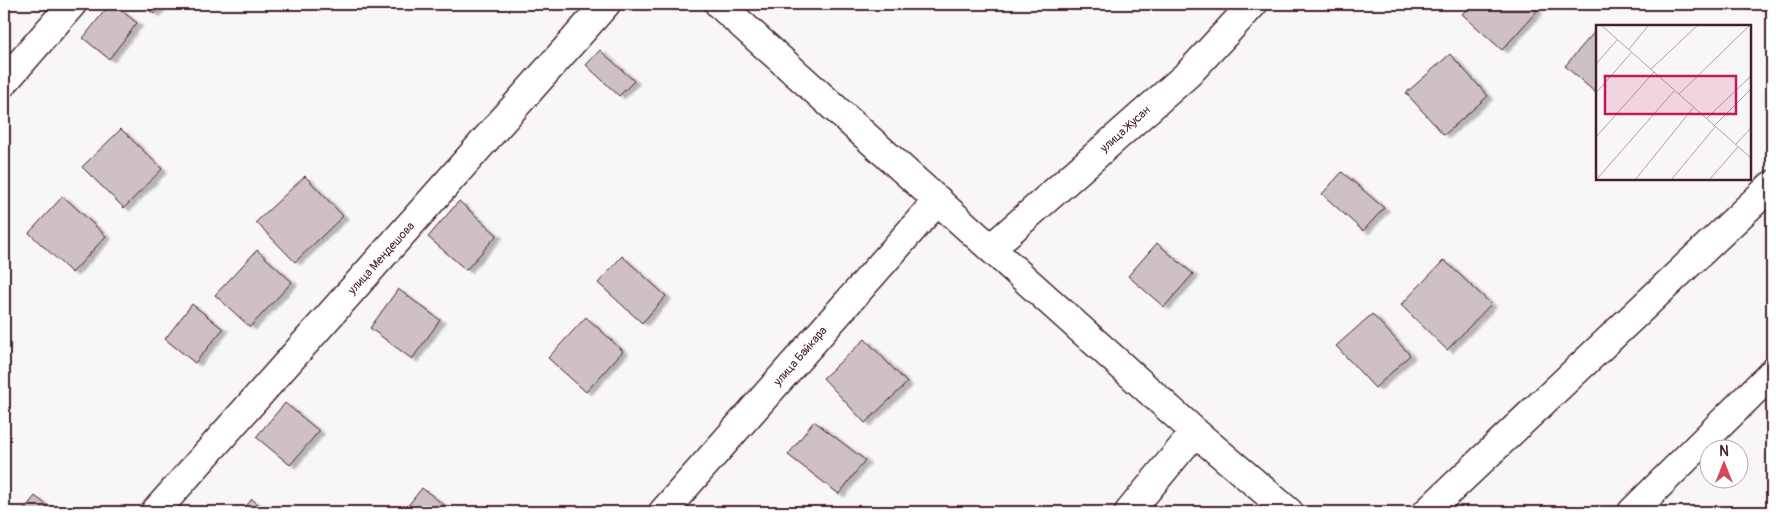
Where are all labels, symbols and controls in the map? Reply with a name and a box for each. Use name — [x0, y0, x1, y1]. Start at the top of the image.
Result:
inset map — [1596, 25, 1751, 180]
street label: улица Жусан — [1096, 103, 1154, 157]
street label: улица Мендешова — [344, 219, 418, 298]
street label: улица Байкара — [770, 323, 831, 390]
north arrow — [1698, 438, 1748, 488]
text: N — [1719, 443, 1729, 460]

